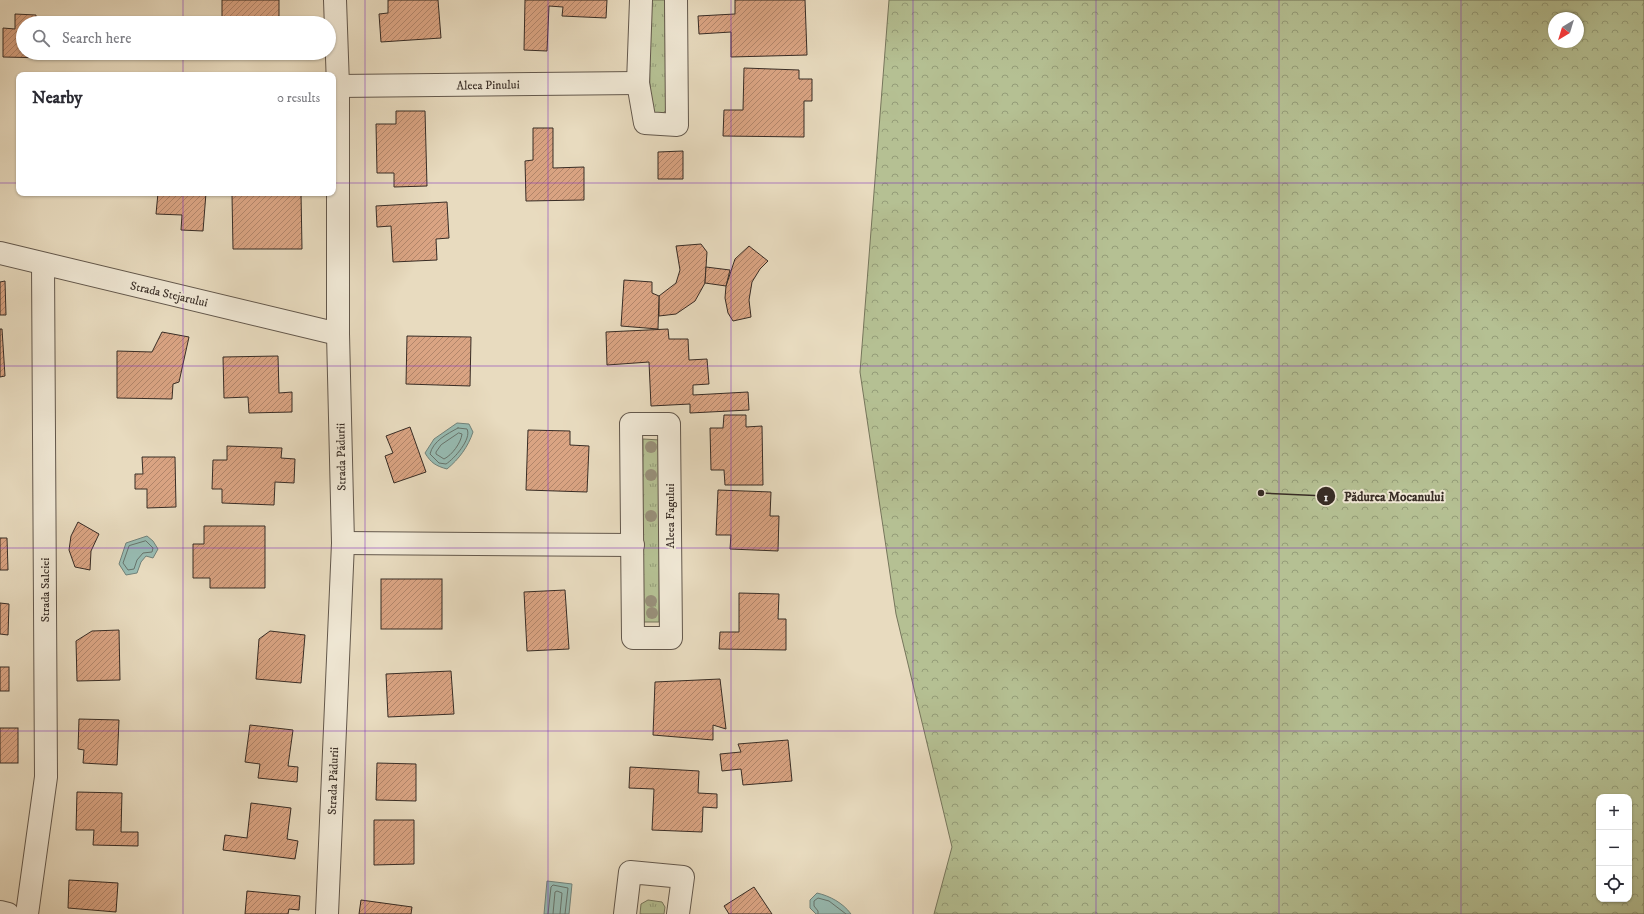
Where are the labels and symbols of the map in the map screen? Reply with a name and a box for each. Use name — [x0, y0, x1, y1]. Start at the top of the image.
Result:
north arrow — [1548, 12, 1584, 48]
street label: Aleea Pinului — [456, 77, 520, 94]
street label: Strada Stejarului — [129, 278, 209, 311]
street label: Strada Pădurii — [333, 423, 350, 491]
street label: Aleea Fagului — [663, 484, 678, 549]
callout: Pădurea Mocanului — [1316, 484, 1452, 509]
text: Pădurea Mocanului — [1344, 489, 1445, 505]
text: 1 — [1324, 490, 1329, 505]
street label: Strada Salciei — [38, 558, 53, 622]
street label: Strada Pădurii — [325, 747, 342, 815]

